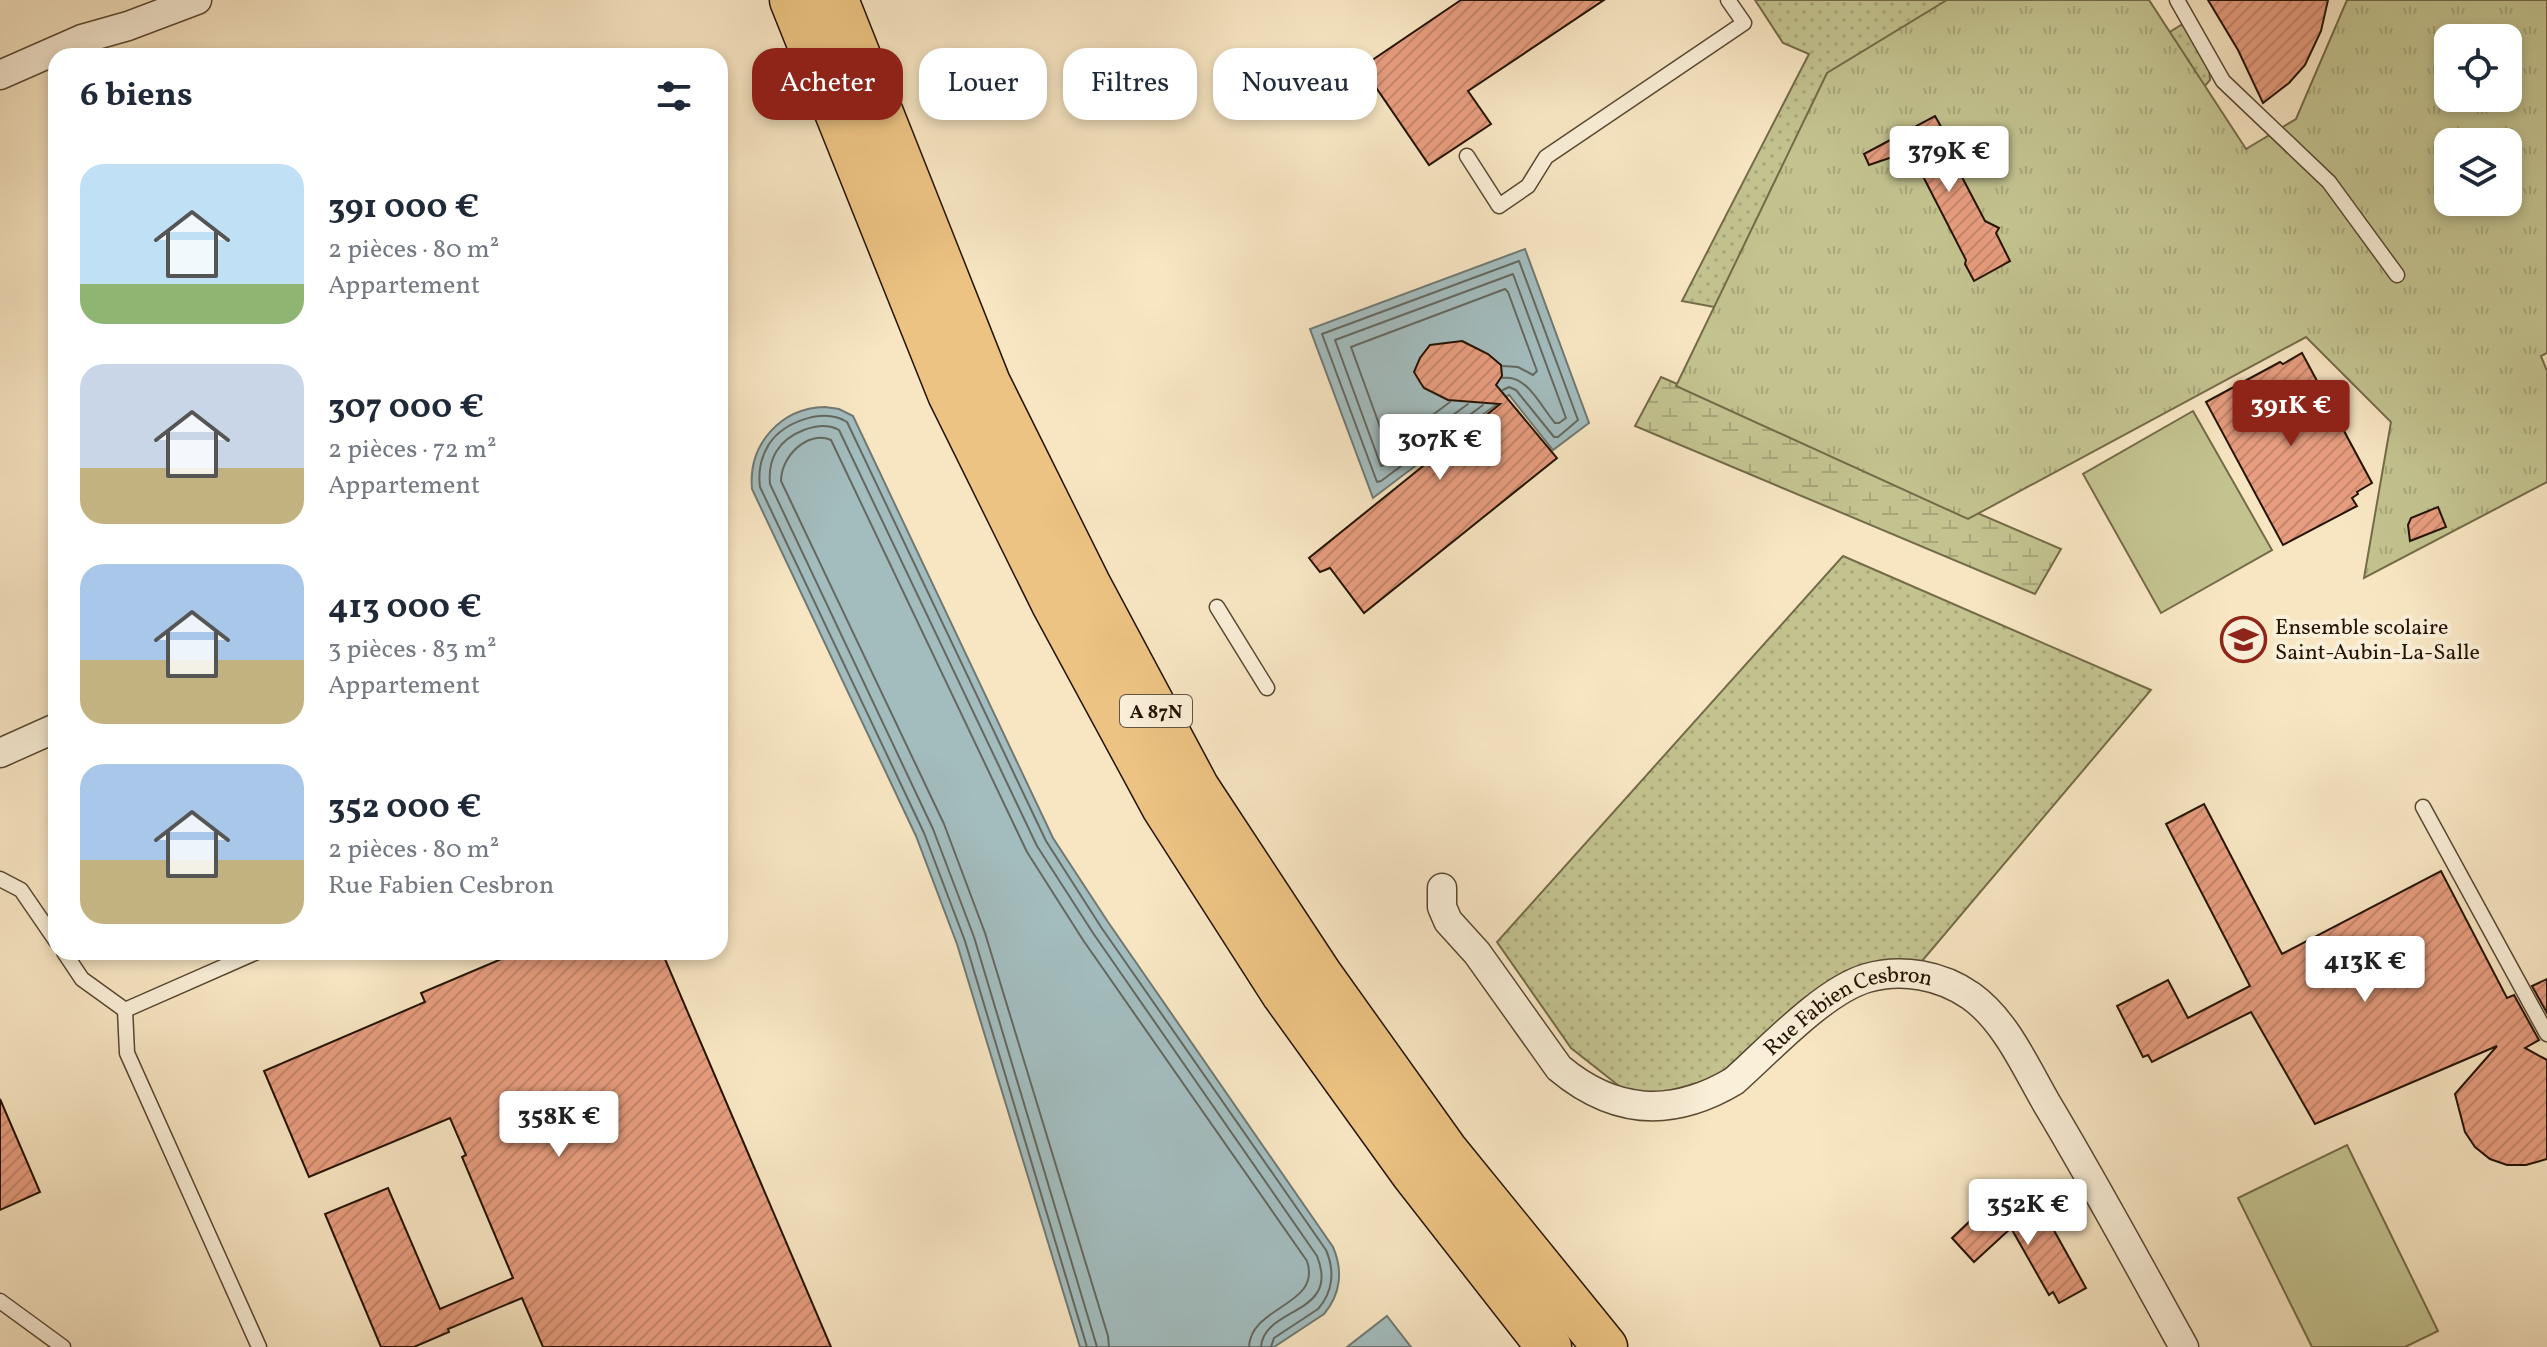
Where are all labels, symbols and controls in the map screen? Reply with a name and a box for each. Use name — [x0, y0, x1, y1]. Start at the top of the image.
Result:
map controls — [2434, 24, 2522, 216]
button: locate — [2434, 24, 2522, 112]
chip: Acheter — [752, 48, 903, 120]
chip: Louer — [919, 48, 1047, 120]
chip: Filtres — [1063, 48, 1197, 120]
chip: Nouveau — [1213, 48, 1377, 120]
text: 6 biens — [80, 73, 193, 120]
icon: filters — [652, 74, 696, 118]
pin: 379K € — [1884, 126, 2014, 194]
button: layers — [2434, 128, 2522, 216]
text: 379K € — [1908, 134, 1990, 170]
text: 391 000 € — [328, 185, 479, 232]
icon: home — [144, 196, 240, 292]
text: 2 pièces · 80 m² — [328, 232, 499, 268]
text: Appartement — [328, 268, 480, 304]
pin: 391K € — [2226, 380, 2356, 448]
text: 307 000 € — [328, 385, 484, 432]
text: 391K € — [2251, 388, 2331, 424]
icon: home — [144, 396, 240, 492]
pin: 307K € — [1375, 414, 1505, 482]
text: 307K € — [1398, 422, 1482, 458]
text: 2 pièces · 72 m² — [328, 432, 497, 468]
text: Appartement — [328, 468, 480, 504]
text: 413 000 € — [328, 585, 482, 632]
icon: home — [144, 596, 240, 692]
place label: Ensemble scolaire Saint-Aubin-La-Salle — [2275, 613, 2480, 669]
school or university icon: Ensemble scolaire Saint-Aubin-La-Salle — [2220, 615, 2268, 663]
text: 3 pièces · 83 m² — [328, 632, 497, 668]
text: Appartement — [328, 668, 480, 704]
road number: A 87N — [1120, 695, 1192, 727]
text: 352 000 € — [328, 785, 482, 832]
icon: home — [144, 796, 240, 892]
text: 2 pièces · 80 m² — [328, 832, 499, 868]
text: Rue Fabien Cesbron — [328, 868, 554, 904]
pin: 413K € — [2300, 936, 2430, 1004]
text: 413K € — [2324, 944, 2406, 980]
street label: Rue Fabien Cesbron — [1757, 960, 1935, 1064]
pin: 358K € — [494, 1091, 624, 1159]
text: 358K € — [517, 1099, 601, 1135]
pin: 352K € — [1963, 1179, 2093, 1247]
text: 352K € — [1987, 1187, 2069, 1223]

